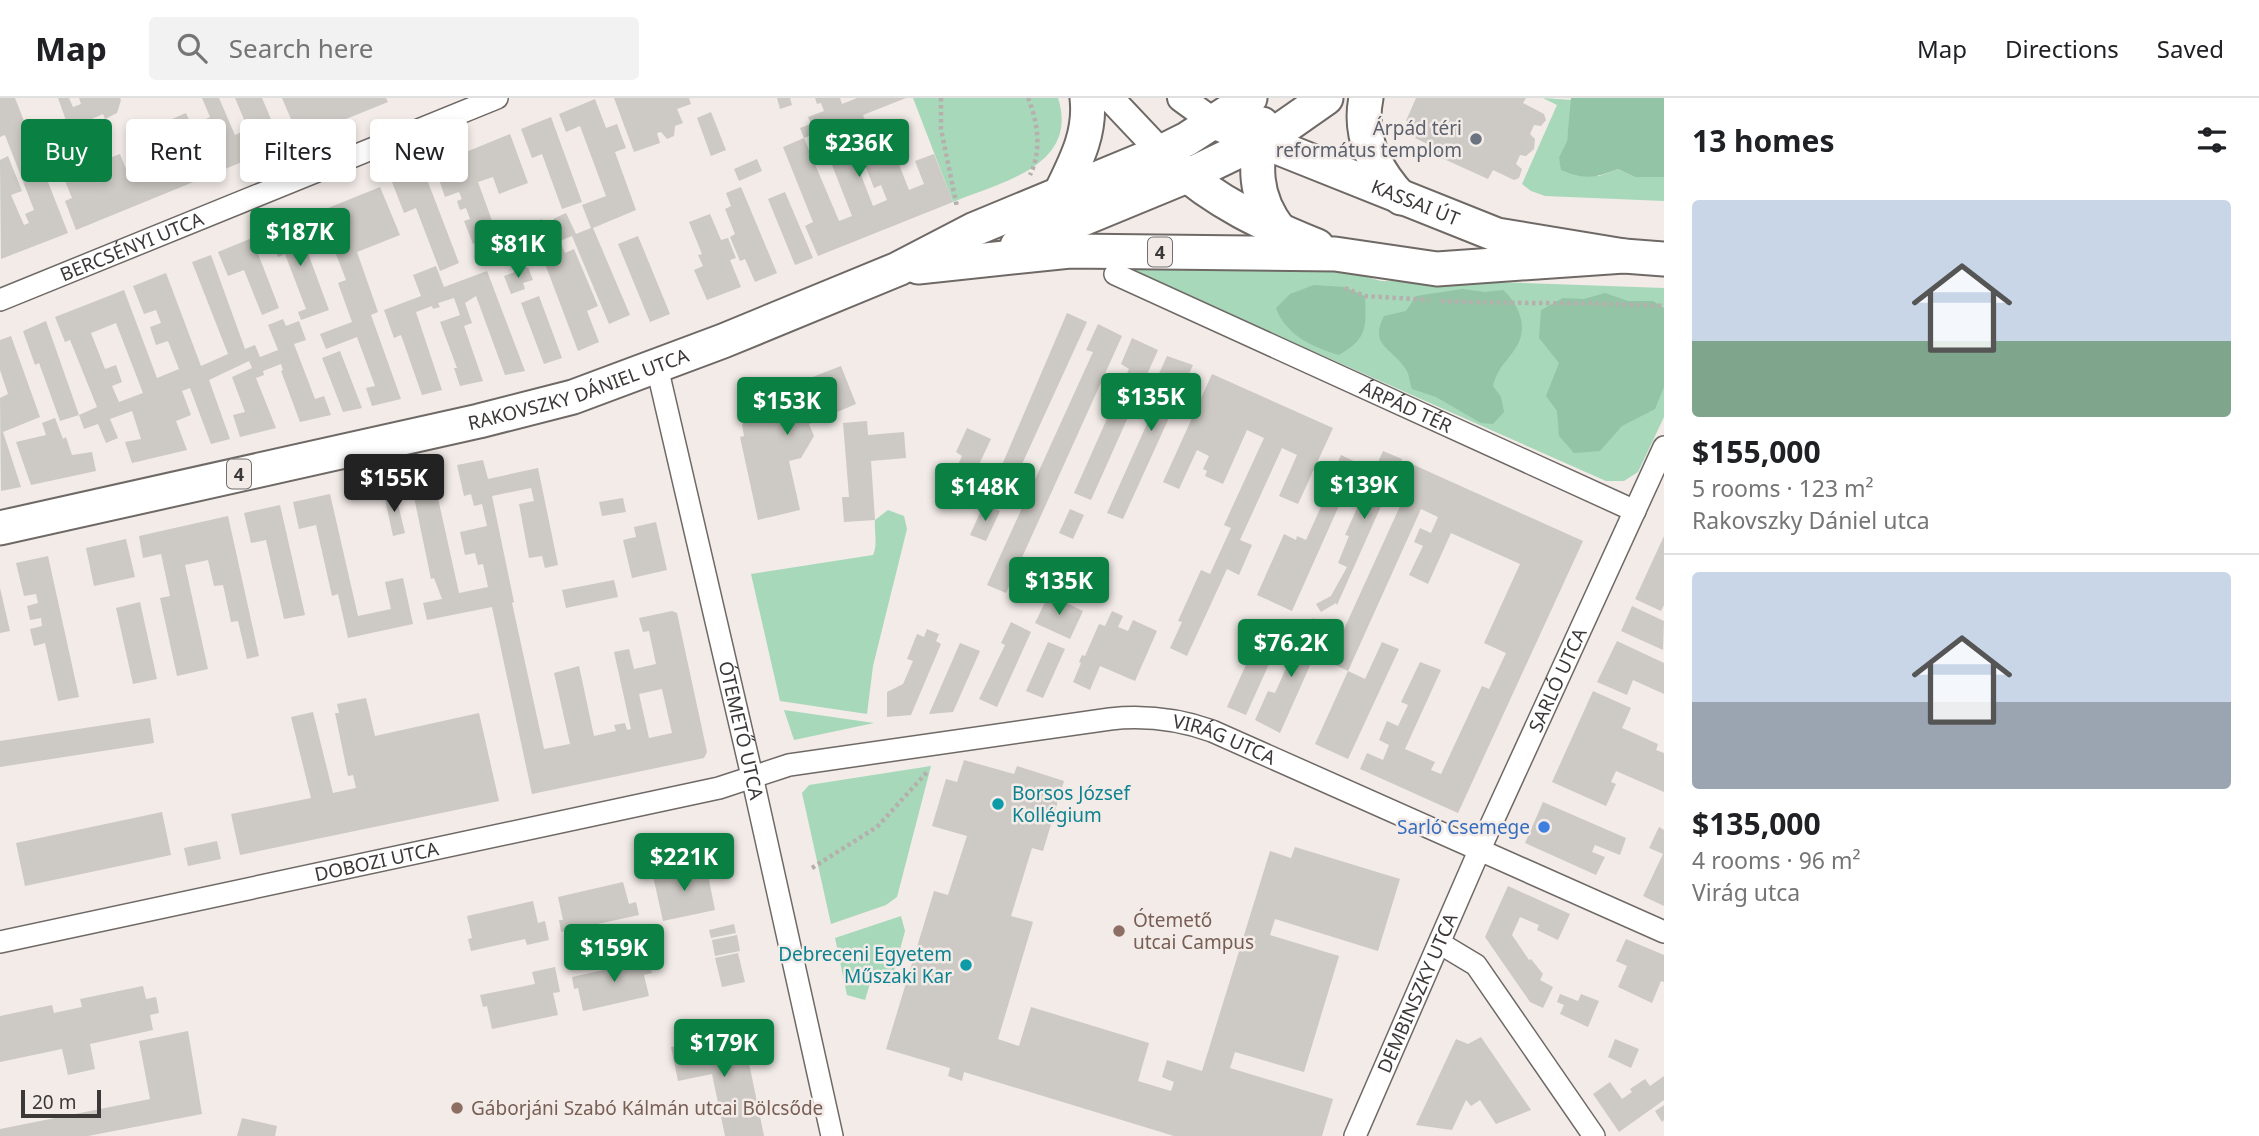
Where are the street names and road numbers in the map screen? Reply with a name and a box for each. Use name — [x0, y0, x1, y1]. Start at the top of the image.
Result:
street label: KASSAI ÚT — [1368, 173, 1464, 232]
street label: BERCSÉNYI UTCA — [56, 205, 208, 287]
road number: 4 — [1148, 238, 1172, 266]
street label: RAKOVSZKY DÁNIEL UTCA — [465, 342, 693, 436]
street label: ÁRPÁD TÉR — [1356, 374, 1457, 439]
road number: 4 — [227, 460, 251, 488]
street label: SARLÓ UTCA — [1522, 623, 1593, 736]
street label: ÓTEMETŐ UTCA — [713, 658, 770, 803]
street label: VIRÁG UTCA — [1171, 708, 1281, 771]
street label: DOBOZI UTCA — [312, 835, 442, 887]
street label: DEMBINSZKY UTCA — [1371, 908, 1464, 1077]

